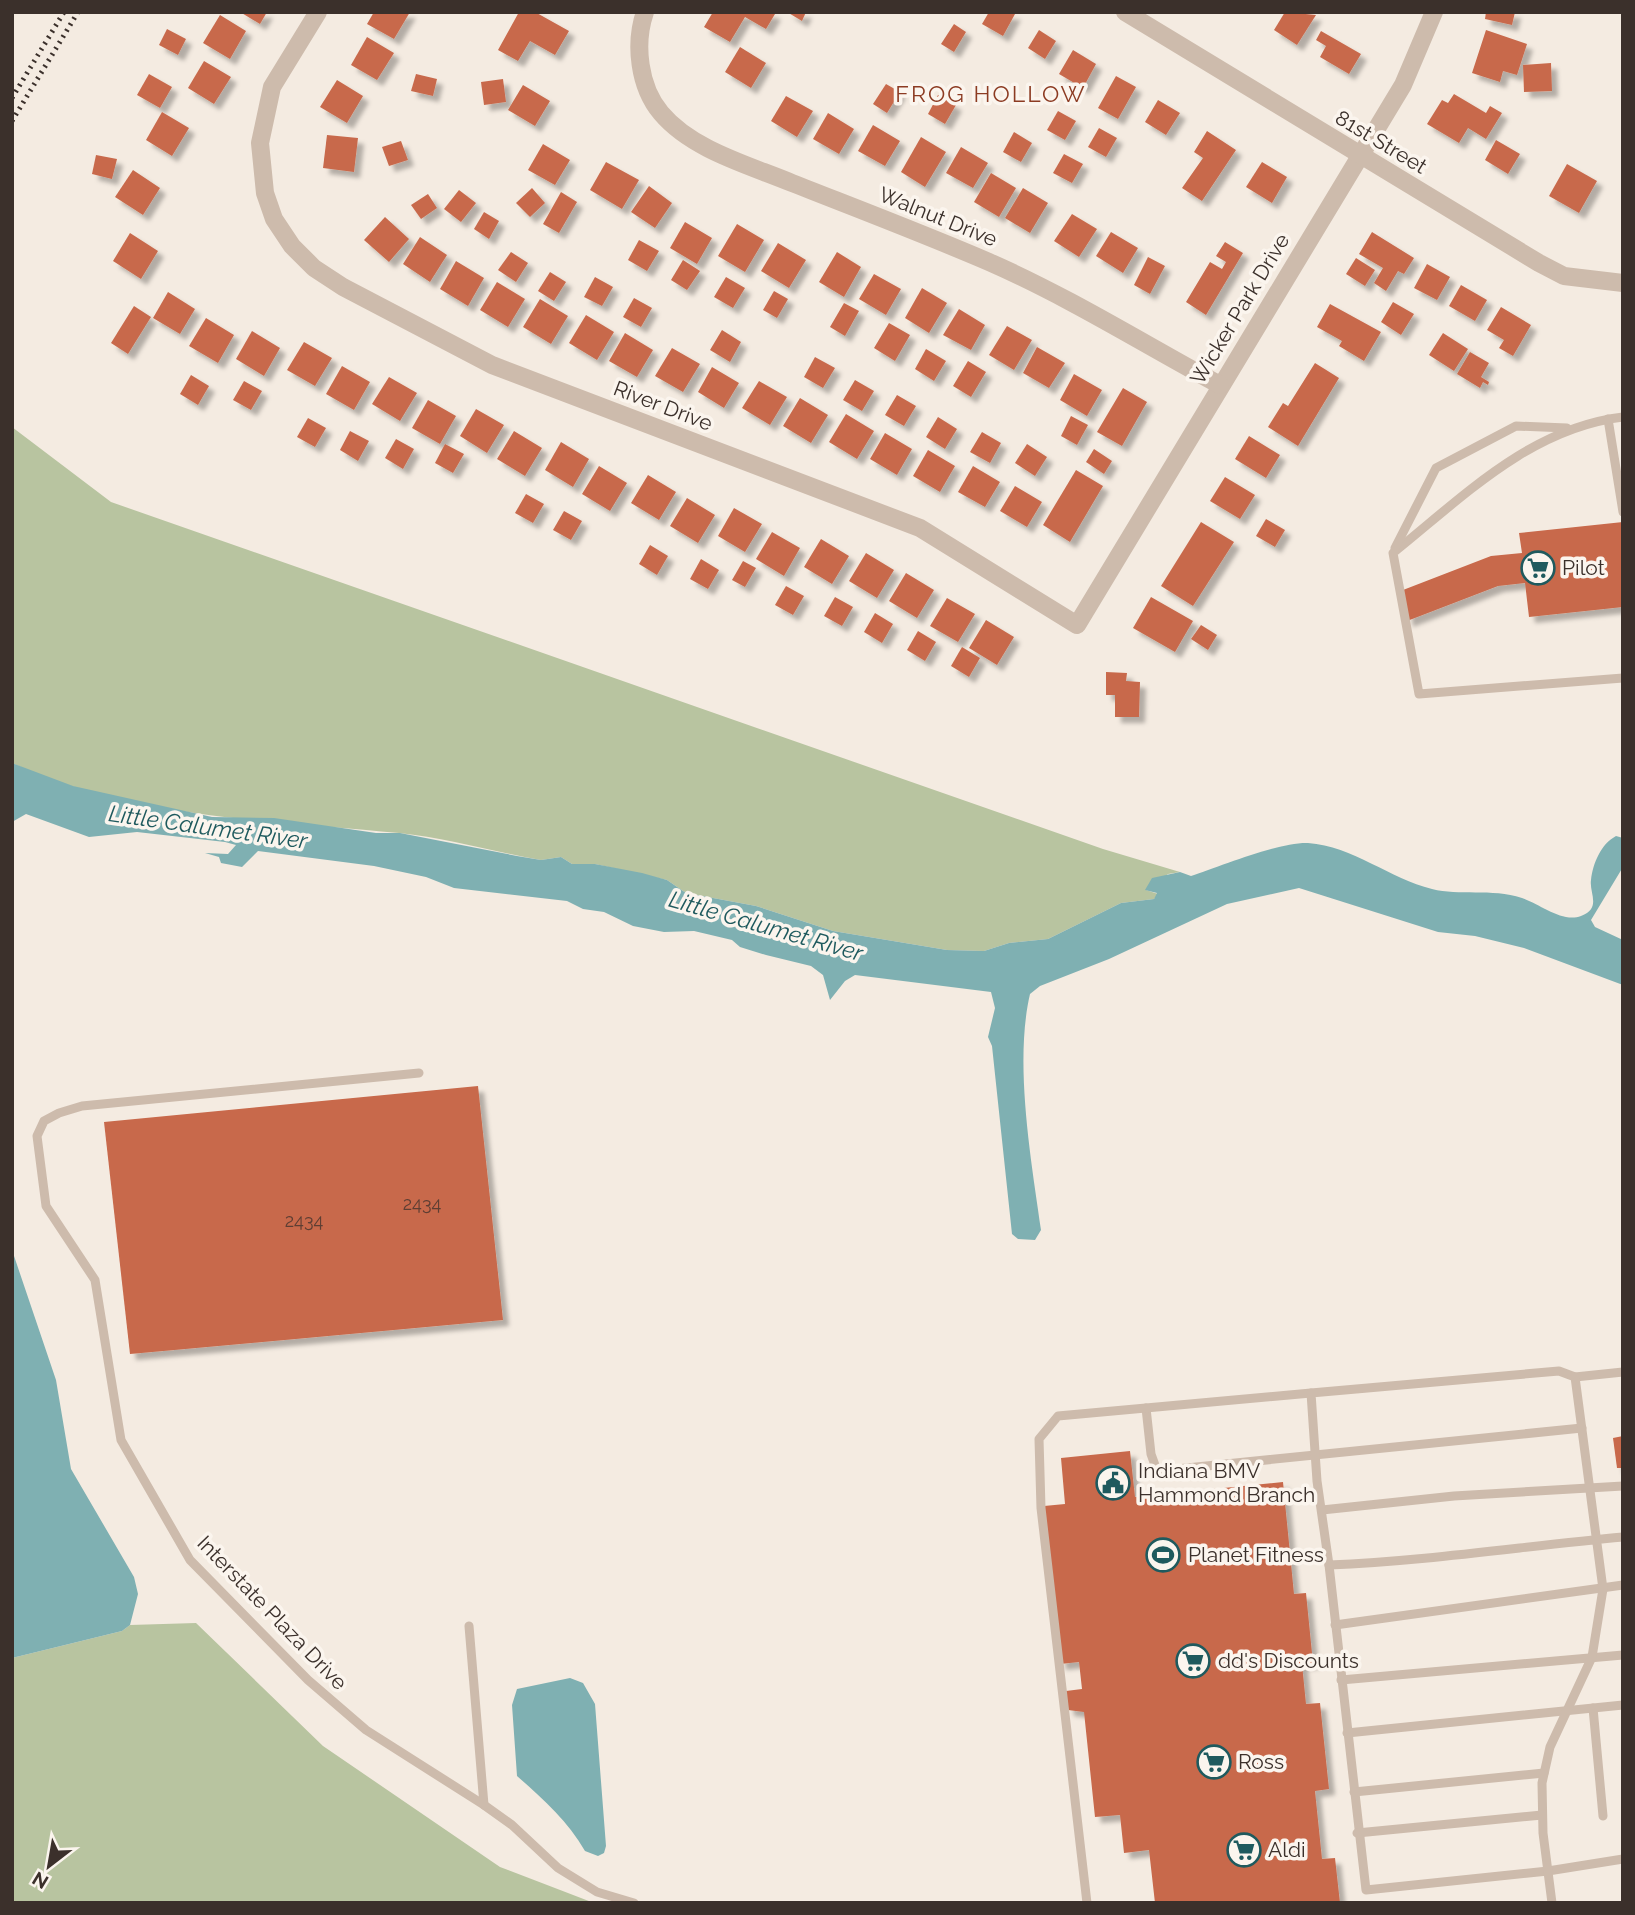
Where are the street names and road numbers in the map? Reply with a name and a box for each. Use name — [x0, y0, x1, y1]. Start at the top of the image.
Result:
street label: 81st Street — [1331, 105, 1431, 179]
street label: Walnut Drive — [875, 181, 1001, 252]
street label: Wicker Park Drive — [1185, 229, 1294, 389]
street label: River Drive — [610, 375, 716, 436]
street label: Interstate Plaza Drive — [192, 1530, 352, 1695]

